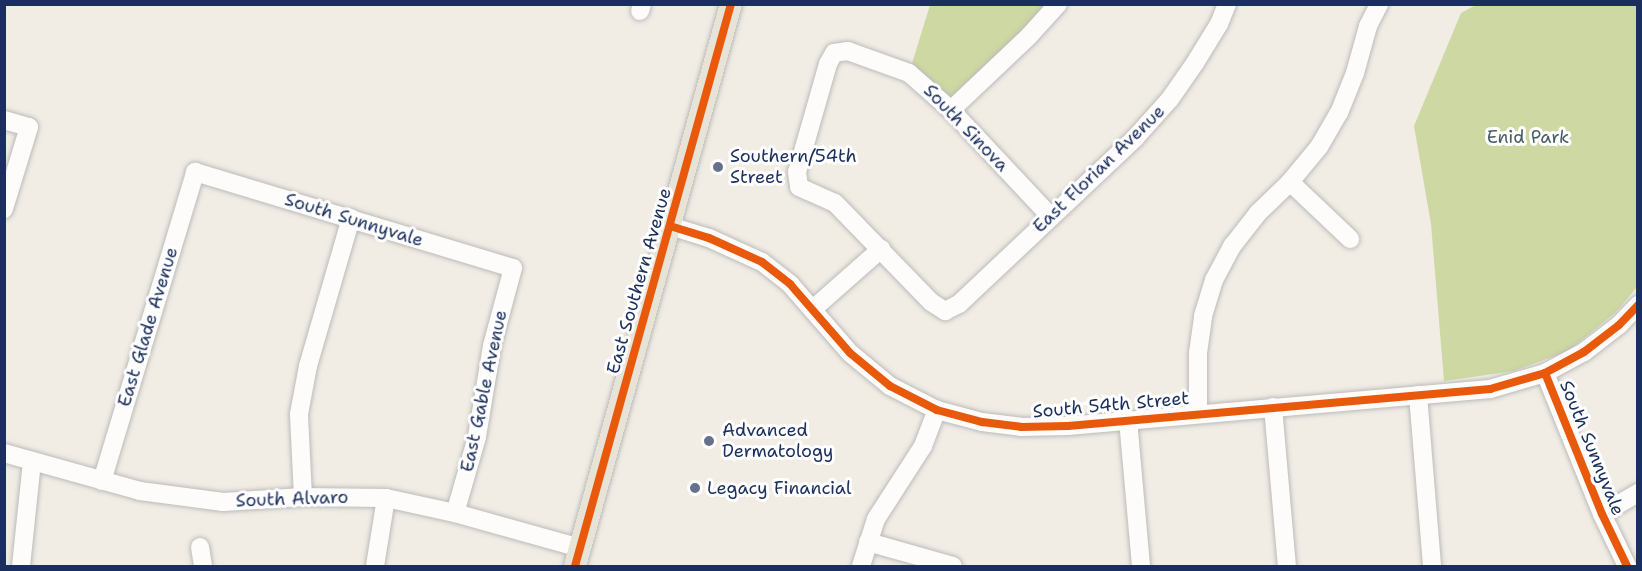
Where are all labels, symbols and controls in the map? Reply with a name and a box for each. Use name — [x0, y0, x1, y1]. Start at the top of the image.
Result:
street label: South Sinova — [919, 80, 1013, 176]
street label: East Florian Avenue — [1029, 101, 1169, 237]
park label: Enid Park — [1487, 126, 1569, 148]
place label: Southern/54th Street — [730, 146, 857, 188]
marker: Southern/54th Street — [711, 160, 725, 174]
street label: East Southern Avenue — [602, 186, 676, 376]
street label: South Sunnyvale — [282, 189, 426, 251]
street label: East Glade Avenue — [113, 245, 183, 409]
street label: East Gable Avenue — [456, 308, 512, 474]
street label: South Sunnyvale — [1555, 377, 1629, 519]
street label: South 54th Street — [1032, 387, 1190, 423]
place label: Advanced Dermatology — [722, 420, 833, 462]
marker: Advanced Dermatology — [700, 432, 718, 450]
place label: Legacy Financial — [707, 477, 851, 499]
marker: Legacy Financial — [688, 481, 702, 495]
street label: South Alvaro — [235, 486, 349, 512]

